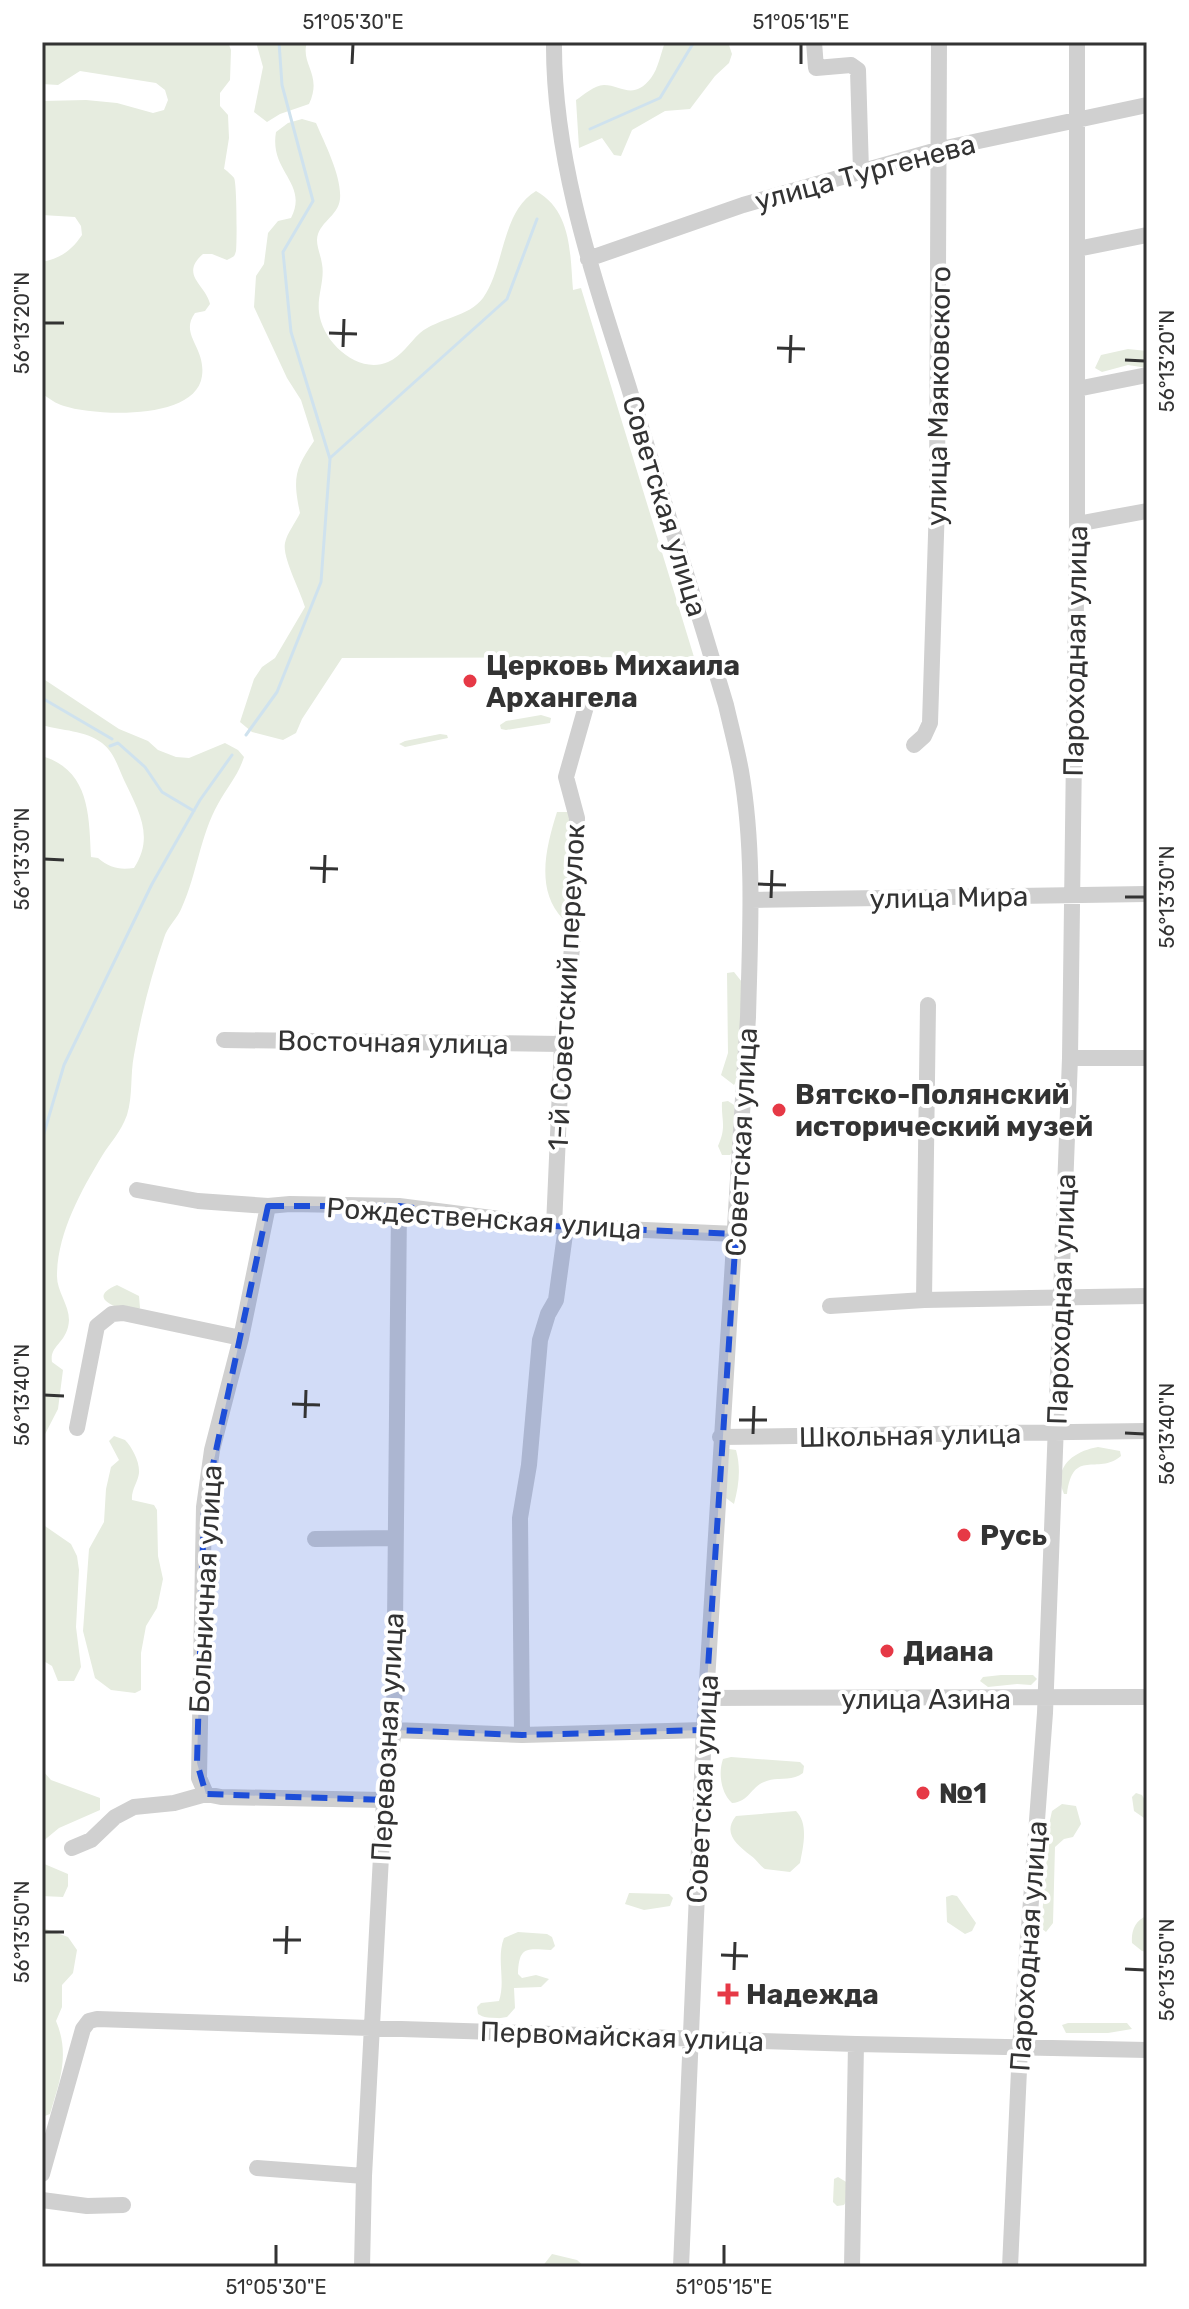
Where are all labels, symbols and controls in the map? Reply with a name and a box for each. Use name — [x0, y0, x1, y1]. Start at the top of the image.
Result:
text: 51°05'30"E — [302, 10, 404, 34]
text: 51°05'15"E — [753, 10, 849, 34]
street label: улица Тургенева — [751, 127, 979, 218]
street label: улица Маяковского — [920, 266, 957, 526]
text: 56°13'20"N — [10, 272, 34, 374]
text: 56°13'20"N — [1155, 310, 1179, 412]
street label: Советская улица — [615, 392, 714, 620]
street label: Пароходная улица — [1057, 525, 1094, 777]
place label: Церковь Михаила Архангела — [486, 649, 740, 714]
marker: Церковь Михаила Архангела — [461, 672, 479, 690]
text: 56°13'30"N — [10, 808, 34, 910]
street label: 1-й Советский переулок — [541, 823, 592, 1151]
text: 56°13'30"N — [1155, 846, 1179, 948]
street label: улица Мира — [869, 880, 1029, 915]
street label: Восточная улица — [277, 1024, 509, 1061]
street label: Советская улица — [719, 1027, 764, 1257]
place label: Вятско-Полянский исторический музей — [795, 1078, 1093, 1143]
marker: Вятско-Полянский исторический музей — [770, 1101, 788, 1119]
street label: Пароходная улица — [1041, 1173, 1082, 1425]
street label: Рождественская улица — [325, 1191, 643, 1246]
text: 56°13'40"N — [10, 1344, 34, 1446]
text: 56°13'40"N — [1155, 1383, 1179, 1485]
street label: Школьная улица — [799, 1417, 1021, 1454]
street label: Больничная улица — [183, 1464, 228, 1714]
place label: Русь — [980, 1519, 1047, 1552]
marker: Русь — [955, 1526, 973, 1544]
street label: Перевозная улица — [364, 1612, 411, 1862]
place label: Диана — [903, 1635, 994, 1668]
marker: Диана — [878, 1642, 896, 1660]
street label: Советская улица — [680, 1674, 725, 1904]
street label: улица Азина — [841, 1683, 1011, 1716]
place label: №1 — [939, 1777, 987, 1810]
marker: №1 — [914, 1784, 932, 1802]
street label: Пароходная улица — [1003, 1820, 1054, 2073]
text: 56°13'50"N — [10, 1881, 34, 1983]
text: 56°13'50"N — [1155, 1919, 1179, 2021]
place label: Надежда — [746, 1978, 879, 2011]
marker: Надежда — [717, 1983, 739, 2005]
street label: Первомайская улица — [479, 2015, 765, 2058]
text: 51°05'30"E — [225, 2275, 327, 2299]
text: 51°05'15"E — [676, 2275, 772, 2299]

